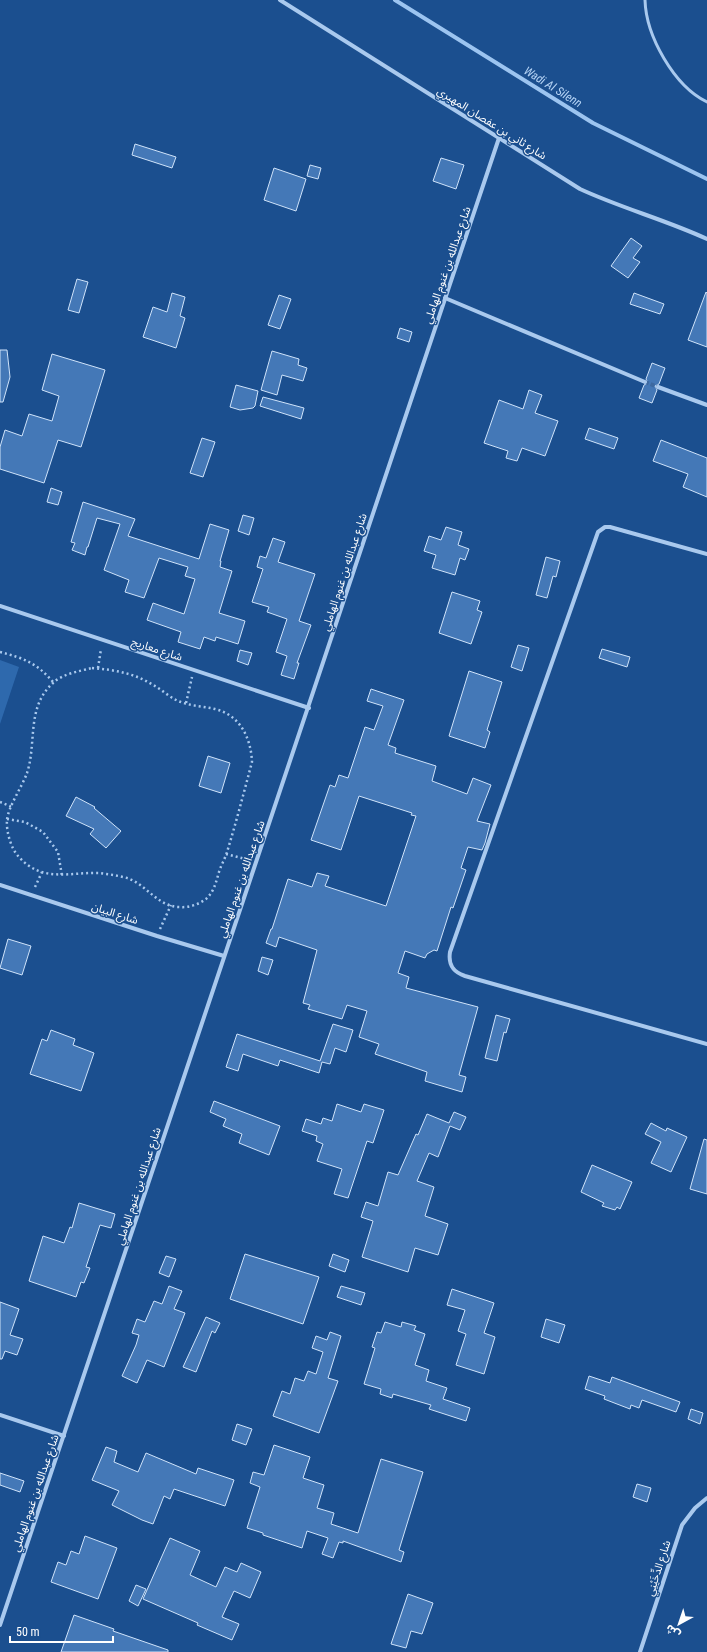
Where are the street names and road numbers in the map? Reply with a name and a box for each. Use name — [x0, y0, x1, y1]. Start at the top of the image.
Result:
street label: شارع ثاني بن عفصان المهيري — [433, 84, 549, 165]
street label: شارع عبدالله بن غنوم الهاملي — [421, 205, 476, 326]
street label: شارع عبدالله بن غنوم الهاملي — [319, 511, 372, 633]
street label: شارع معاريج — [129, 635, 184, 665]
street label: شارع عبدالله بن غنوم الهاملي — [215, 819, 270, 940]
street label: شارع البيان — [90, 900, 140, 928]
street label: شارع عبدالله بن غنوم الهاملي — [113, 1125, 166, 1247]
street label: شارع عبدالله بن غنوم الهاملي — [9, 1433, 64, 1554]
street label: شارع الدِّخَيْنِي — [643, 1538, 676, 1598]

